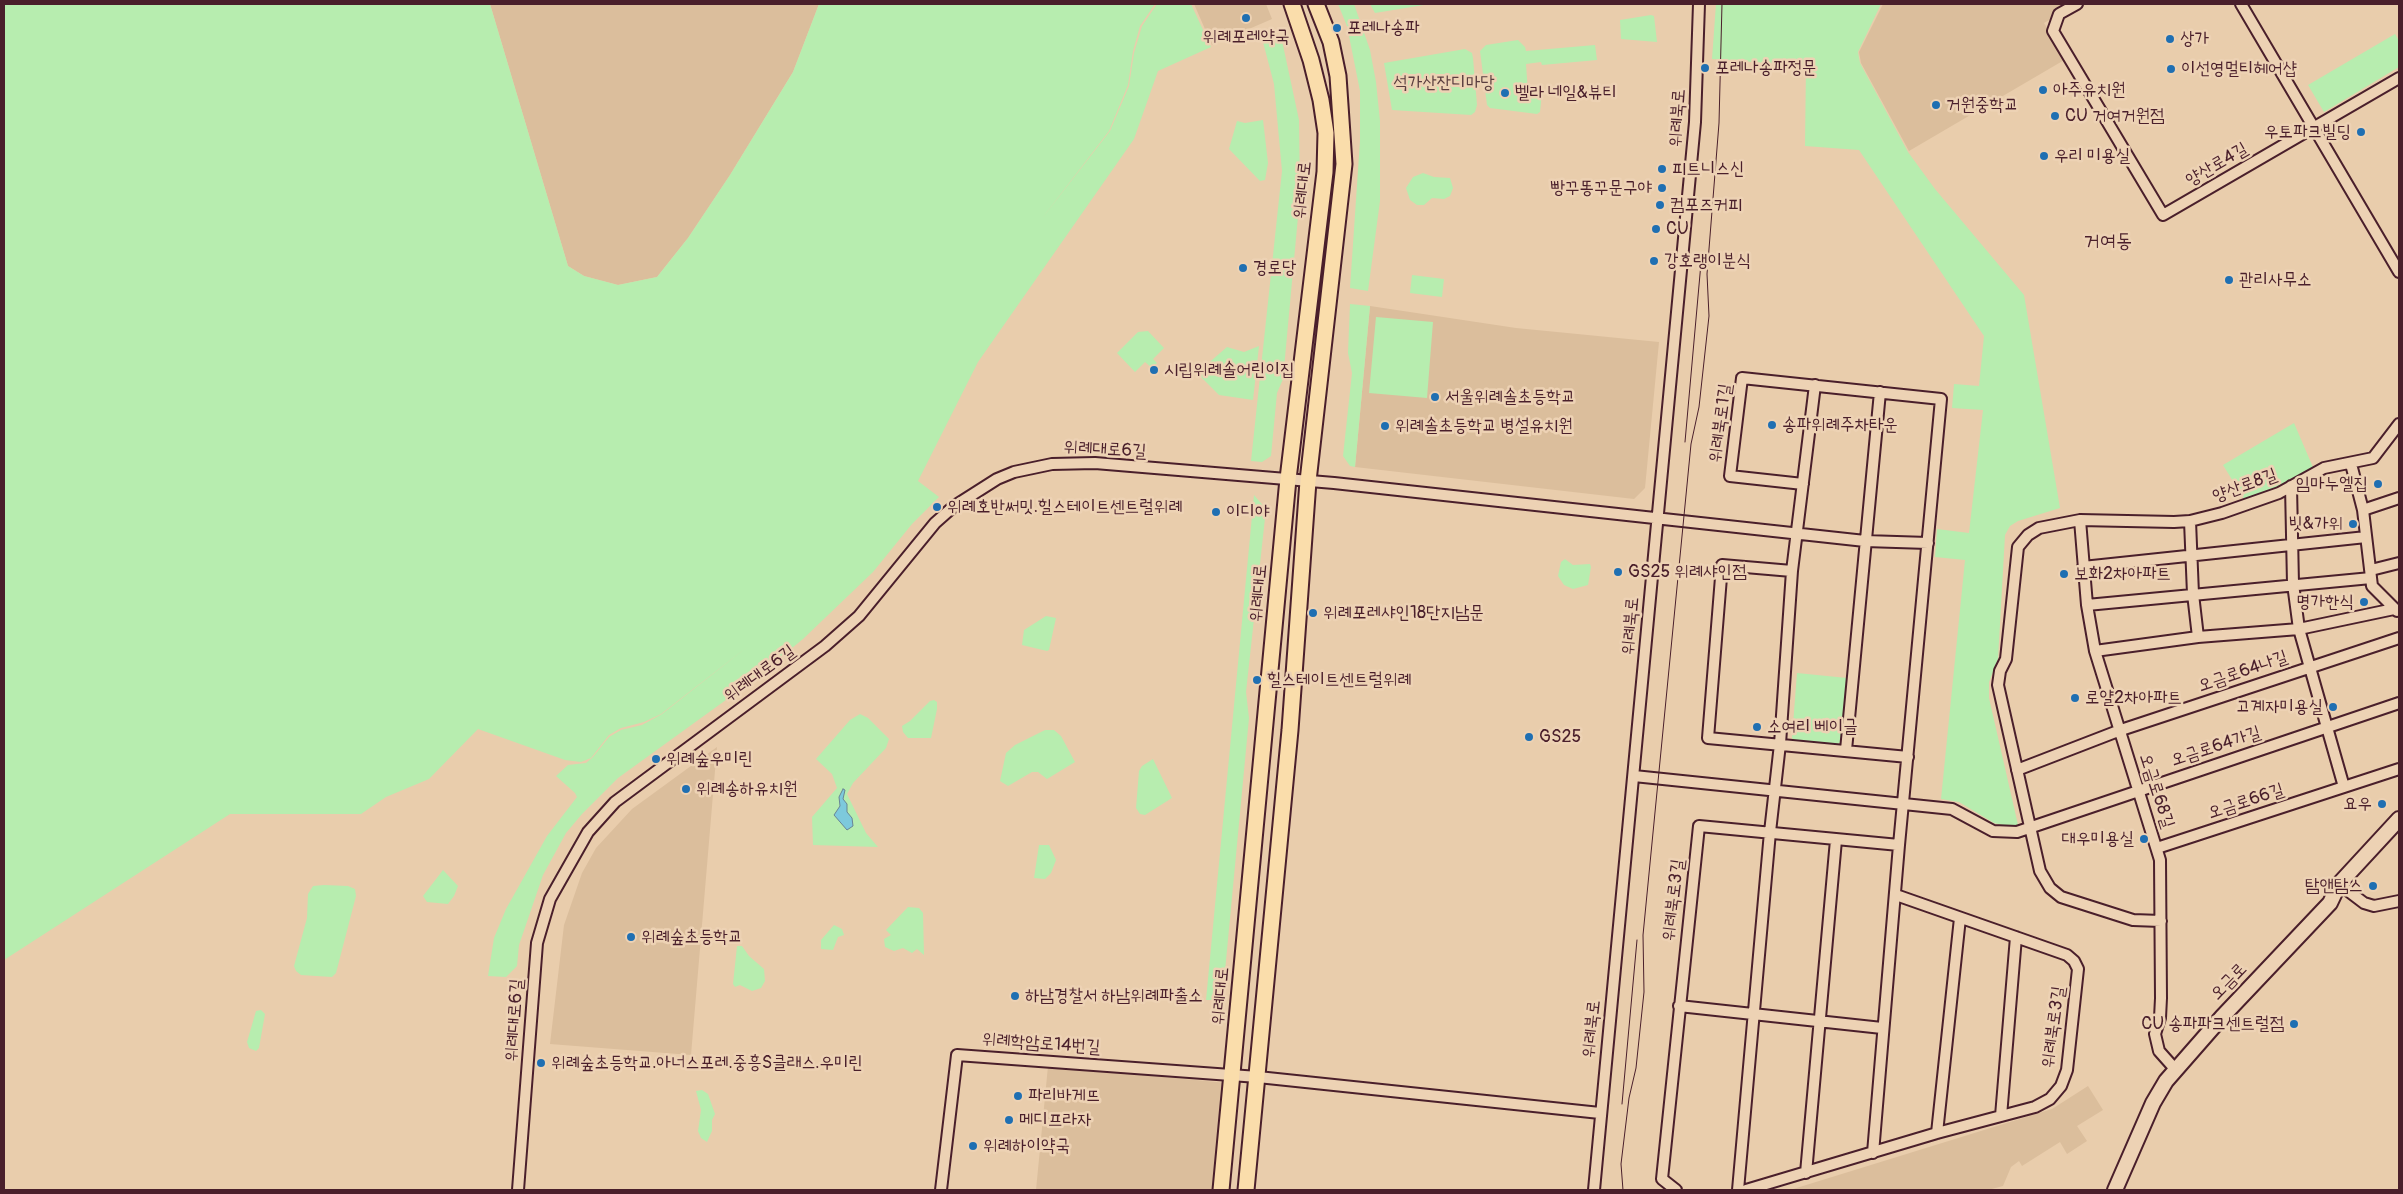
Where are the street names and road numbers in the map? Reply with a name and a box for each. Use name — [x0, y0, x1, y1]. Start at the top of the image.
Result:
street label: 위례북로 — [1665, 88, 1691, 148]
street label: 양산로4길 — [2182, 139, 2252, 191]
street label: 위례대로 — [1289, 160, 1317, 220]
street label: 위례북로1길 — [1705, 382, 1737, 464]
street label: 위례대로6길 — [1063, 437, 1147, 463]
street label: 양산로8길 — [2210, 464, 2280, 508]
street label: 위례대로 — [1246, 563, 1272, 623]
street label: 위례북로 — [1618, 596, 1644, 656]
street label: 위례대로6길 — [720, 641, 800, 707]
street label: 오금로64나길 — [2195, 647, 2291, 697]
street label: 오금로64가길 — [2168, 722, 2264, 772]
street label: 오금로68길 — [2134, 751, 2178, 831]
street label: 오금로66길 — [2205, 780, 2287, 824]
street label: 위례북로3길 — [1658, 858, 1690, 942]
street label: 오금로 — [2206, 959, 2252, 1005]
street label: 위례대로 — [1208, 966, 1234, 1026]
street label: 위례대로6길 — [501, 978, 529, 1062]
street label: 위례북로3길 — [2038, 985, 2070, 1069]
street label: 위례북로 — [1578, 999, 1606, 1059]
street label: 위례학암로14번길 — [981, 1029, 1101, 1059]

